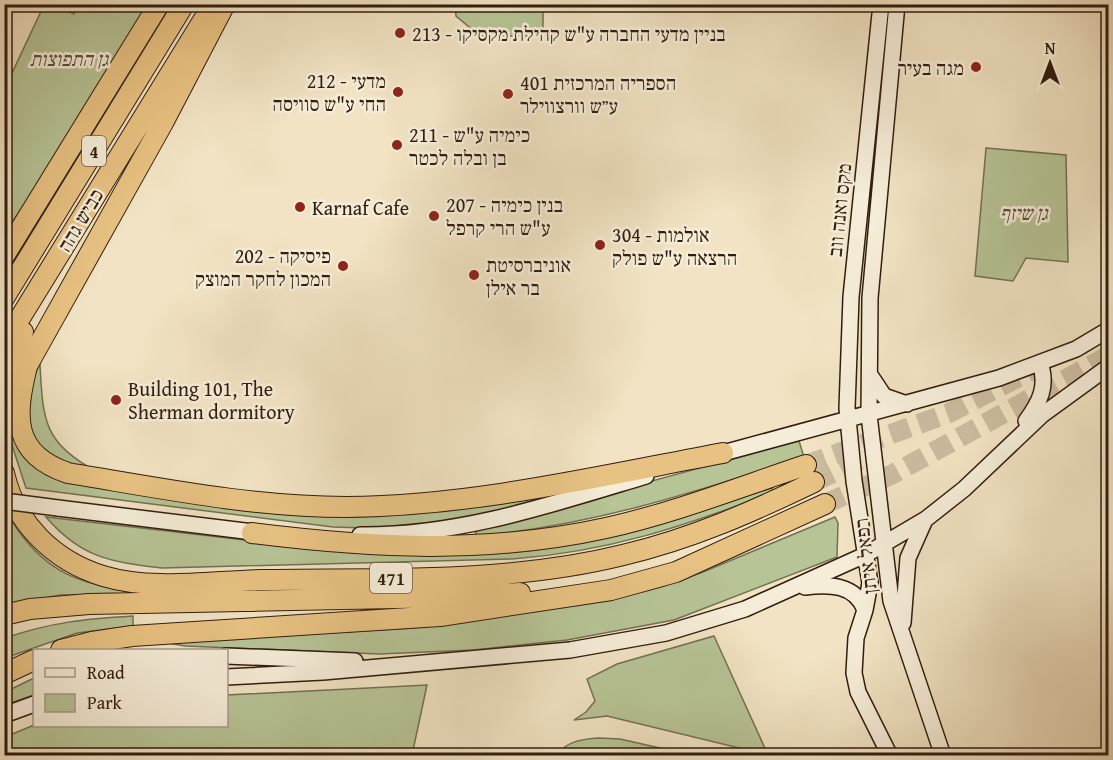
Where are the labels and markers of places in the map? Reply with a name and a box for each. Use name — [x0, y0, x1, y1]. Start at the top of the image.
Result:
place label: 213 - בניין מדעי החברה ע"ש קהילת מקסיקו — [412, 19, 726, 48]
marker: 213 - בניין מדעי החברה ע"ש קהילת מקסיקו — [393, 26, 407, 40]
place label: מגה בעיר — [898, 53, 964, 82]
marker: מגה בעיר — [969, 60, 983, 74]
place label: 212 - מדעי החי ע"ש סוויסה — [272, 66, 386, 118]
place label: 401 הספריה המרכזית ע״ש וורצווילר — [520, 68, 676, 120]
marker: 212 - מדעי החי ע"ש סוויסה — [391, 85, 405, 99]
marker: 401 הספריה המרכזית ע״ש וורצווילר — [501, 87, 515, 101]
place label: 211 - כימיה ע"ש בן ובלה לכטר — [409, 120, 530, 172]
marker: 211 - כימיה ע"ש בן ובלה לכטר — [390, 138, 404, 152]
place label: 207 - בנין כימיה ע"ש הרי קרפל — [446, 190, 563, 242]
place label: Karnaf Cafe — [312, 193, 409, 222]
marker: Karnaf Cafe — [293, 200, 307, 214]
marker: 207 - בנין כימיה ע"ש הרי קרפל — [427, 209, 441, 223]
place label: 304 - אולמות הרצאה ע"ש פולק — [612, 220, 737, 272]
marker: 304 - אולמות הרצאה ע"ש פולק — [593, 238, 607, 252]
place label: 202 - פיסיקה המכון לחקר המוצק — [195, 241, 331, 293]
place label: אוניברסיטת בר אילן — [486, 250, 571, 302]
marker: 202 - פיסיקה המכון לחקר המוצק — [336, 259, 350, 273]
marker: אוניברסיטת בר אילן — [467, 268, 481, 282]
place label: Building 101, The Sherman dormitory — [128, 374, 295, 426]
marker: Building 101, The Sherman dormitory — [109, 393, 123, 407]

